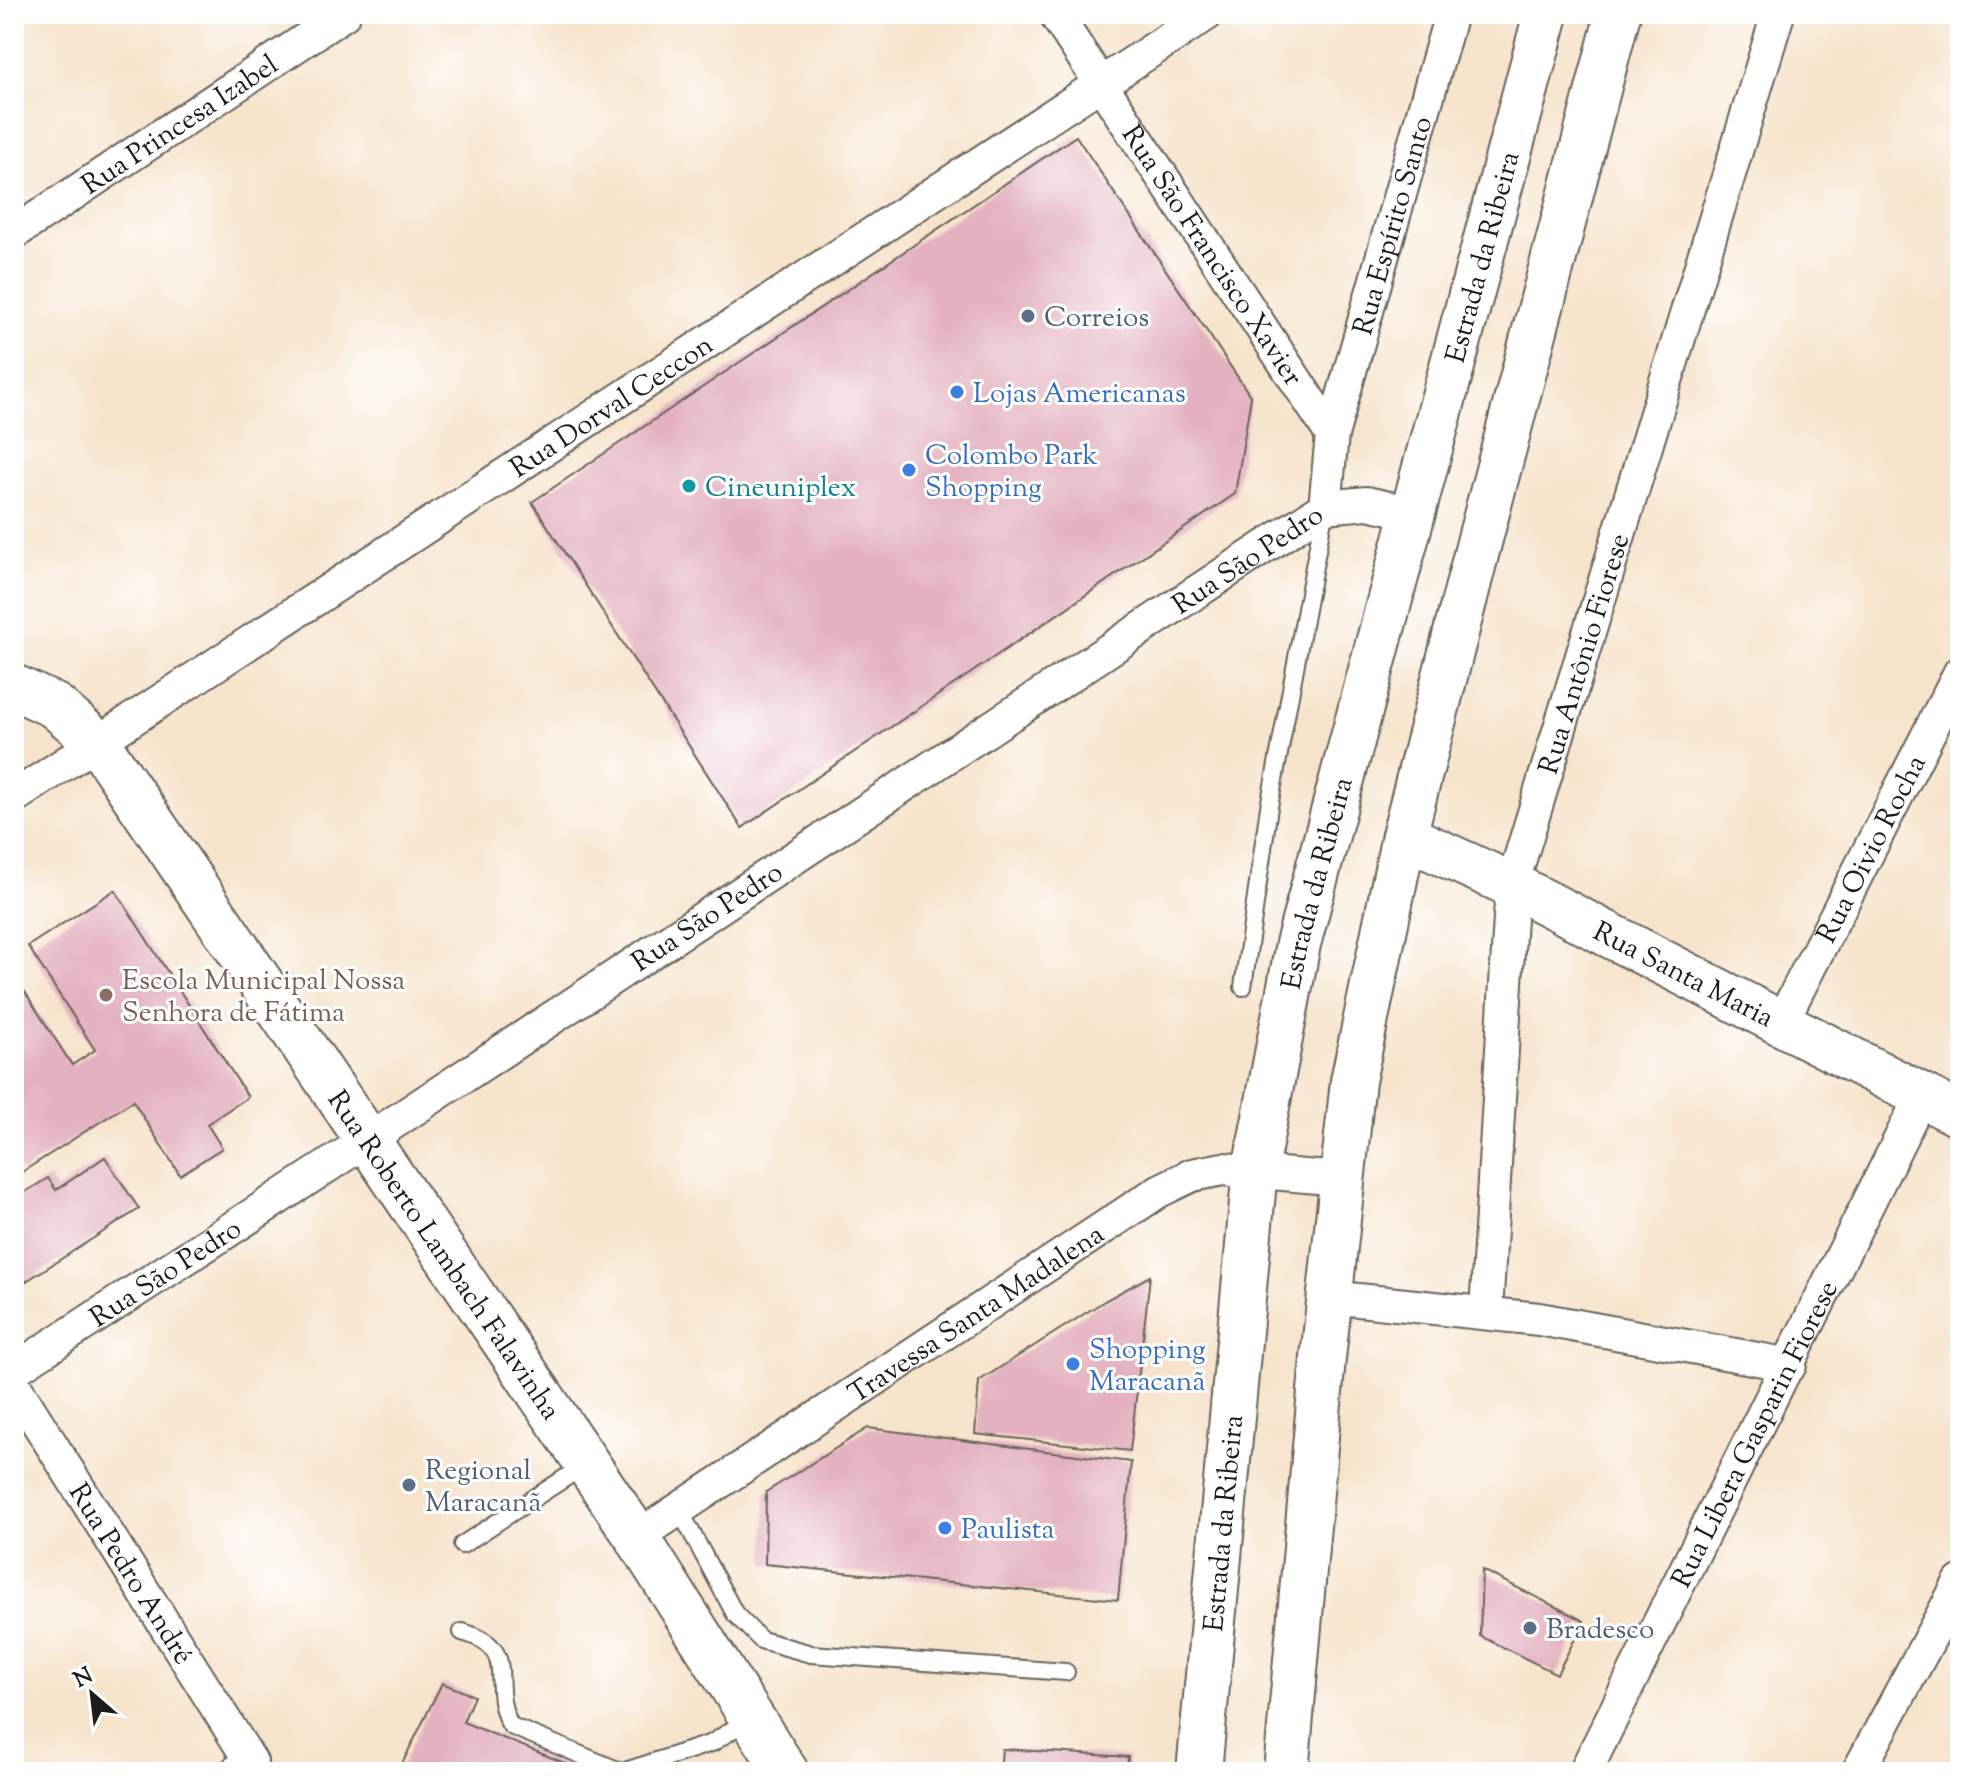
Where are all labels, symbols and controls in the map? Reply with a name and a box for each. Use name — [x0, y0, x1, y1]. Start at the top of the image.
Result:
street label: Rua Princesa Izabel — [74, 46, 287, 206]
street label: Rua Espírito Santo — [1344, 112, 1444, 340]
street label: Rua São Francisco Xavier — [1110, 118, 1312, 395]
street label: Estrada da Ribeira — [1437, 147, 1532, 368]
place label: Correios — [1044, 299, 1149, 339]
marker: Correios — [1019, 307, 1037, 325]
street label: Rua Dorval Ceccon — [503, 326, 722, 489]
place label: Lojas Americanas — [973, 375, 1186, 415]
marker: Lojas Americanas — [948, 383, 966, 401]
place label: Colombo Park Shopping — [925, 437, 1098, 509]
marker: Colombo Park Shopping — [900, 461, 918, 479]
place label: Cineuniplex — [705, 469, 856, 509]
marker: Cineuniplex — [680, 477, 698, 495]
street label: Rua São Pedro — [1165, 496, 1332, 626]
street label: Rua Antônio Fiorese — [1530, 529, 1641, 780]
street label: Rua Oivio Rocha — [1808, 749, 1937, 951]
street label: Estrada da Ribeira — [1273, 773, 1365, 993]
street label: Rua São Pedro — [624, 854, 792, 983]
street label: Rua Santa Maria — [1585, 913, 1780, 1039]
place label: Escola Municipal Nossa Senhora de Fátima — [122, 962, 405, 1034]
marker: Escola Municipal Nossa Senhora de Fátima — [97, 986, 115, 1004]
street label: Rua Roberto Lambach Falavinha — [316, 1083, 569, 1429]
street label: Rua São Pedro — [83, 1210, 250, 1339]
street label: Travessa Santa Madalena — [841, 1216, 1113, 1415]
street label: Rua Libera Gasparin Fiorese — [1663, 1275, 1849, 1595]
place label: Shopping Maracanã — [1089, 1331, 1206, 1403]
marker: Shopping Maracanã — [1064, 1355, 1082, 1373]
street label: Estrada da Ribeira — [1195, 1413, 1255, 1633]
place label: Regional Maracanã — [425, 1452, 541, 1524]
street label: Rua Pedro André — [57, 1476, 202, 1673]
marker: Regional Maracanã — [400, 1476, 418, 1494]
place label: Paulista — [961, 1511, 1054, 1551]
marker: Paulista — [936, 1519, 954, 1537]
place label: Bradesco — [1546, 1611, 1654, 1651]
marker: Bradesco — [1521, 1619, 1539, 1637]
north arrow — [52, 1654, 132, 1734]
text: N — [69, 1661, 100, 1697]

